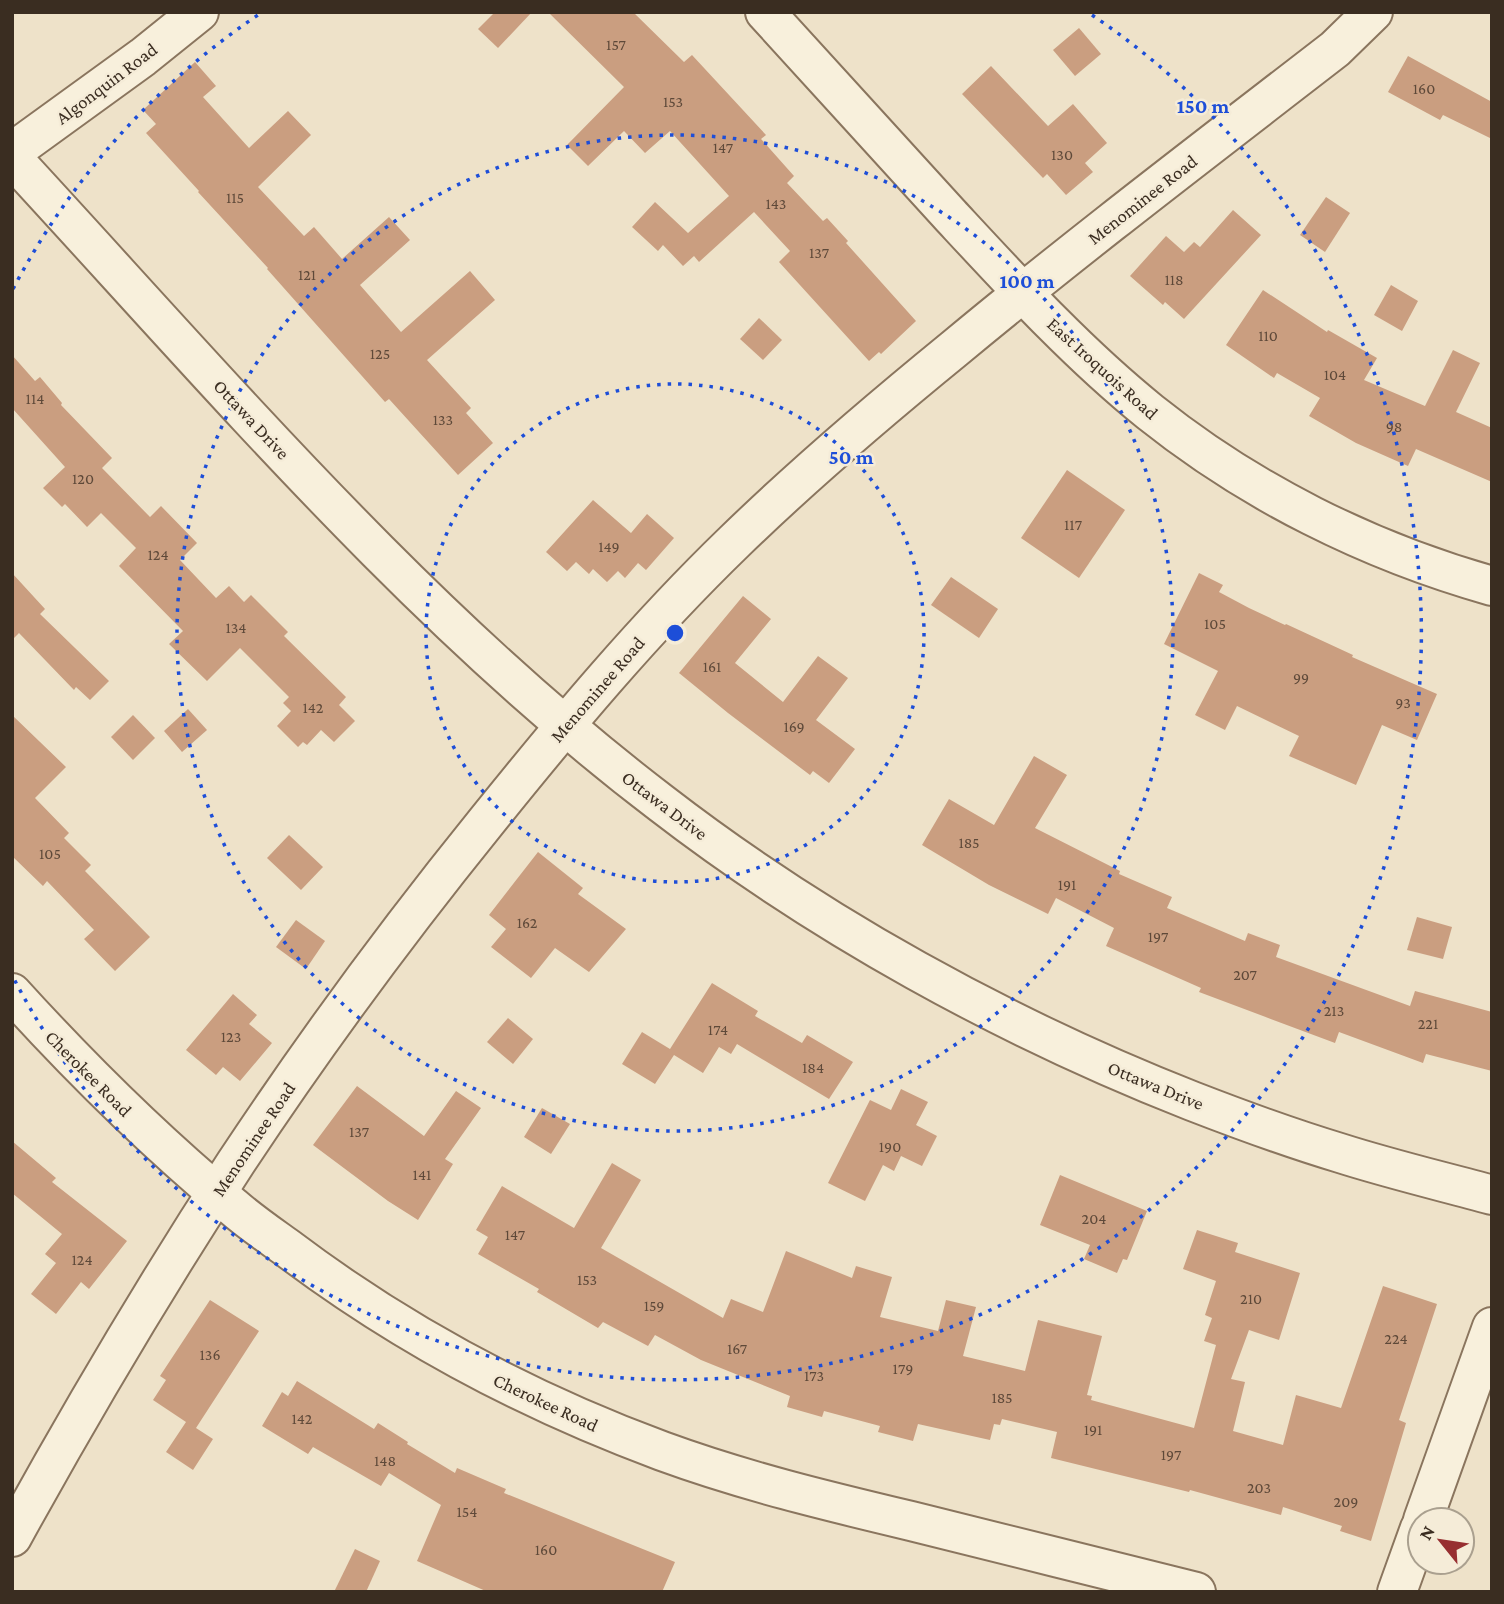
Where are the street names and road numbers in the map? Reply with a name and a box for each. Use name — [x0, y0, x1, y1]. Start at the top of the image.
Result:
street label: Algonquin Road — [51, 38, 161, 128]
street label: Menominee Road — [1083, 150, 1201, 249]
street label: East Iroquois Road — [1043, 313, 1162, 424]
street label: Ottawa Drive — [209, 375, 294, 464]
street label: Menominee Road — [546, 632, 649, 746]
street label: Ottawa Drive — [618, 766, 712, 844]
street label: Cherokee Road — [41, 1026, 136, 1121]
street label: Ottawa Drive — [1105, 1057, 1207, 1114]
street label: Menominee Road — [208, 1078, 299, 1200]
street label: Cherokee Road — [490, 1369, 602, 1436]

